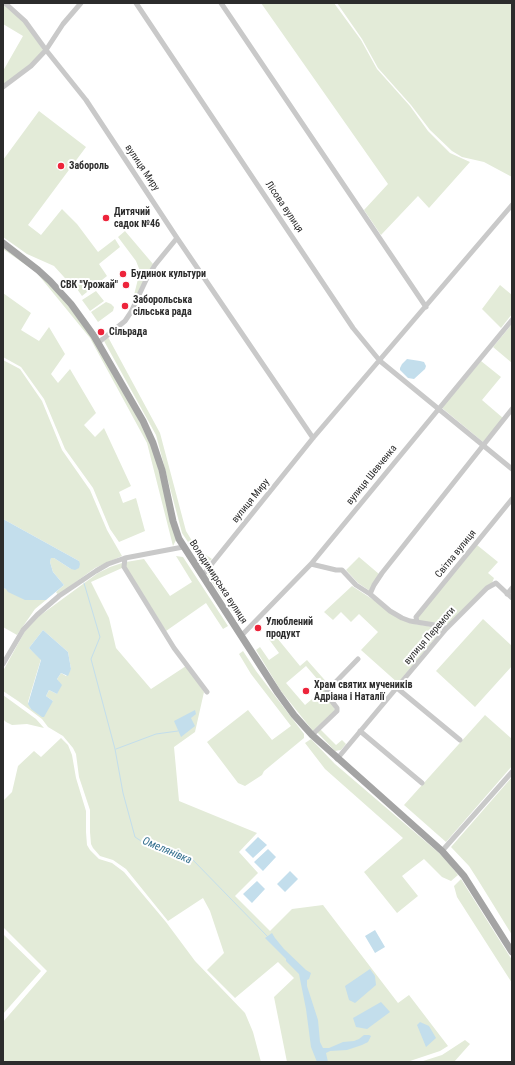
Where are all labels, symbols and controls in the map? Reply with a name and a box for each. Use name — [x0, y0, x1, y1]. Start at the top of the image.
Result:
street label: вулиця Миру — [122, 143, 162, 193]
place label: Забороль — [69, 160, 109, 172]
marker: Забороль — [56, 161, 66, 171]
street label: Лісова вулиця — [262, 179, 306, 235]
place label: Дитячий садок №46 — [114, 206, 160, 230]
marker: Дитячий садок №46 — [101, 213, 111, 223]
place label: Будинок культури — [131, 268, 206, 280]
marker: Будинок культури — [118, 269, 128, 279]
place label: СВК "Урожай" — [60, 279, 118, 291]
marker: СВК "Урожай" — [121, 280, 131, 290]
place label: Заборольська сільська рада — [133, 294, 192, 318]
marker: Заборольська сільська рада — [120, 301, 130, 311]
place label: Сільрада — [109, 326, 147, 338]
marker: Сільрада — [96, 327, 106, 337]
street label: вулиця Шевченка — [344, 443, 400, 507]
street label: вулиця Миру — [230, 477, 272, 525]
street label: Світла вулиця — [433, 528, 479, 580]
street label: Володимирська вулиця — [186, 538, 250, 626]
street label: вулиця Перемоги — [402, 605, 458, 667]
place label: Улюблений продукт — [266, 616, 313, 640]
marker: Улюблений продукт — [253, 623, 263, 633]
place label: Храм святих мучеників Адріана і Наталії — [314, 679, 412, 702]
marker: Храм святих мучеників Адріана і Наталії — [301, 686, 311, 696]
water label: Омелянівка — [140, 835, 194, 867]

